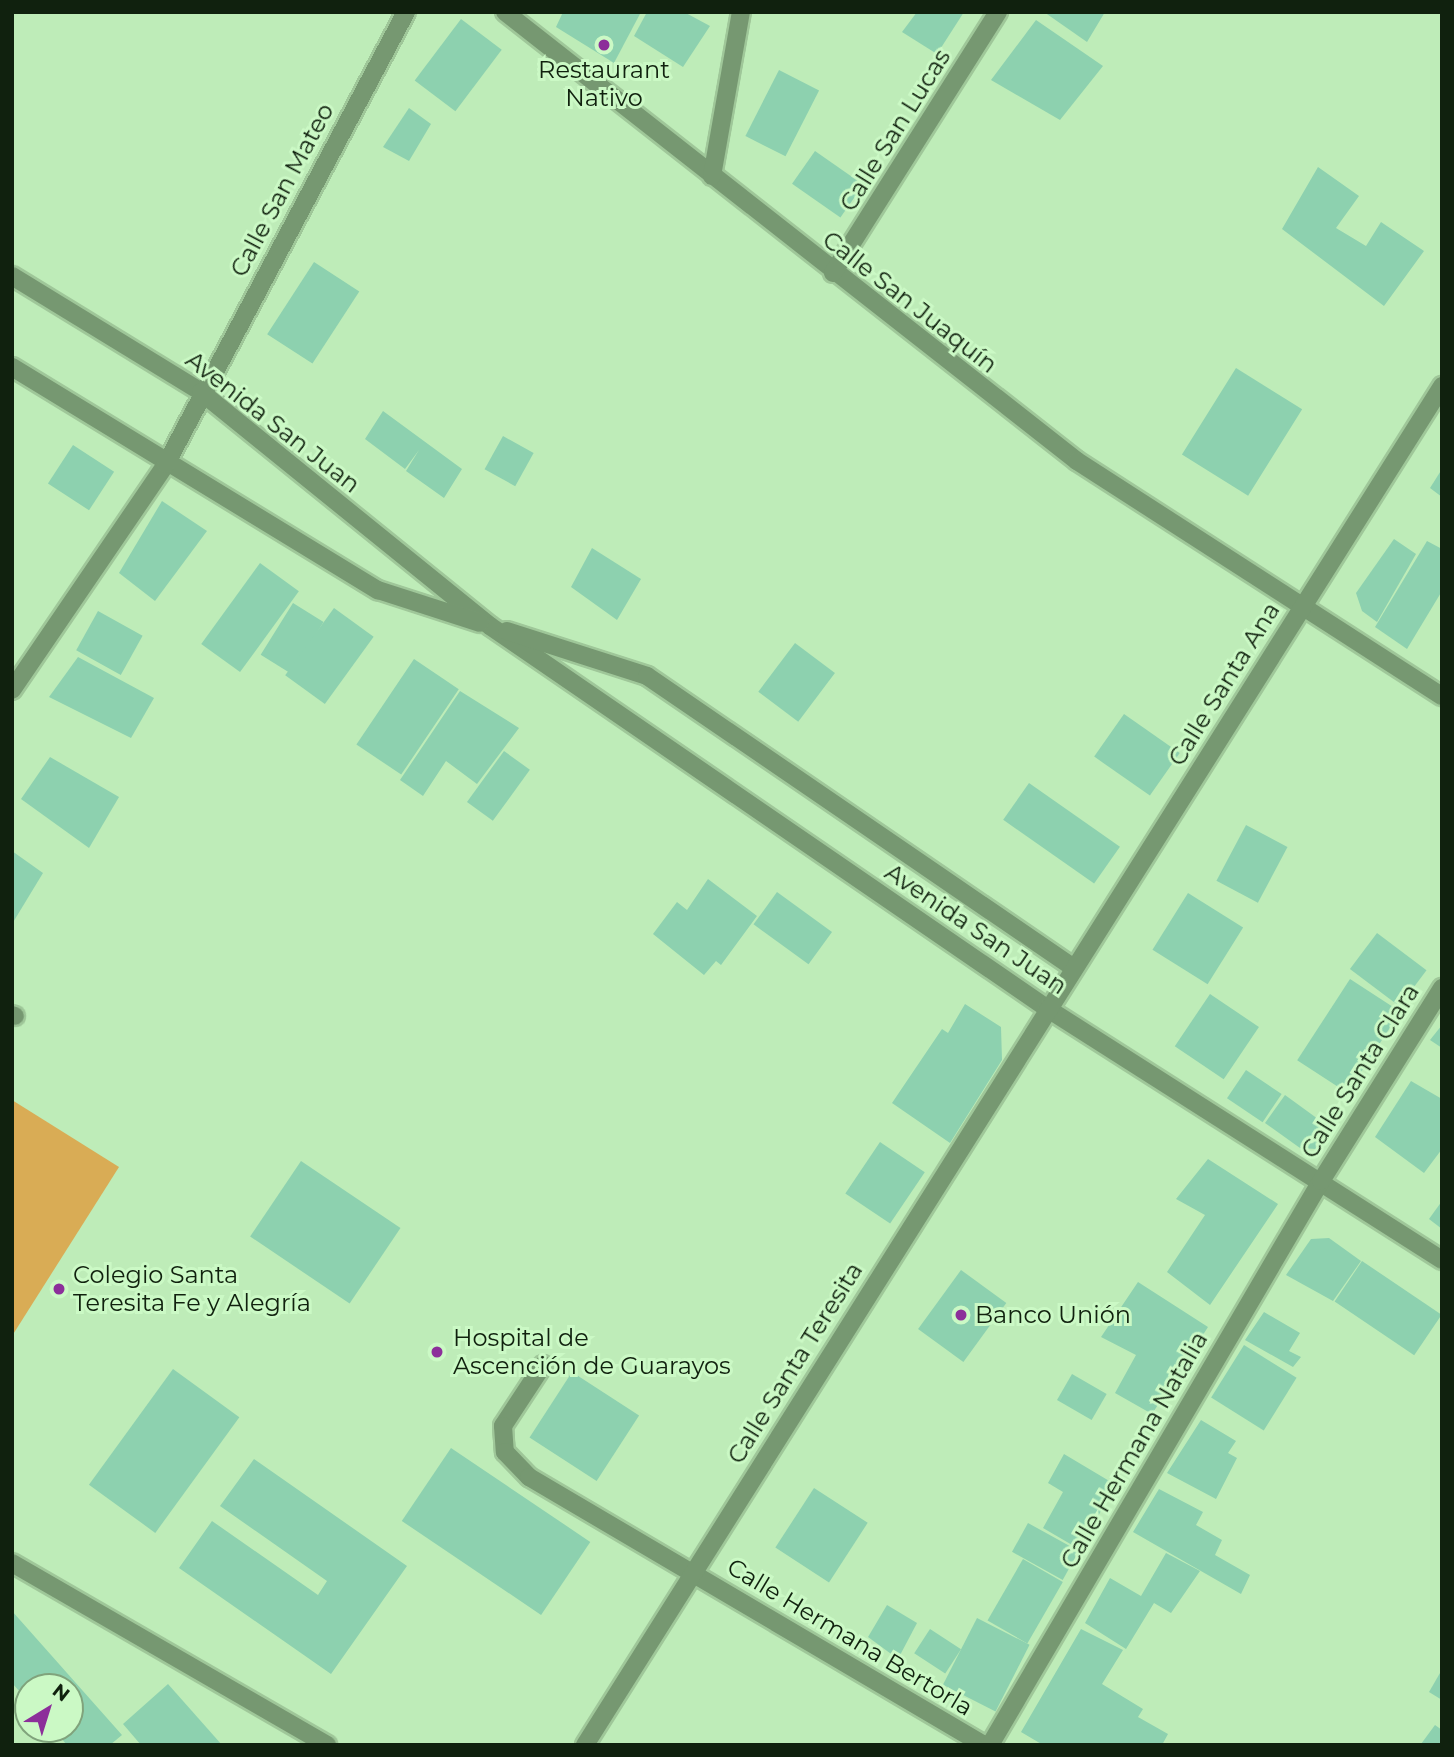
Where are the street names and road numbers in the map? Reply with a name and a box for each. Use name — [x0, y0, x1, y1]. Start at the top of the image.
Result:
street label: Calle San Lucas — [834, 44, 956, 216]
street label: Calle San Mateo — [224, 98, 340, 282]
street label: Calle San Juaquín — [817, 225, 1003, 379]
street label: Avenida San Juan — [180, 345, 366, 499]
street label: Calle Santa Ana — [1162, 597, 1286, 771]
street label: Avenida San Juan — [880, 857, 1072, 1001]
street label: Calle Santa Clara — [1295, 979, 1425, 1163]
street label: Calle Santa Teresita — [721, 1257, 869, 1469]
street label: Calle Hermana Natalia — [1054, 1326, 1214, 1574]
street label: Calle Hermana Bertorla — [722, 1552, 978, 1722]

